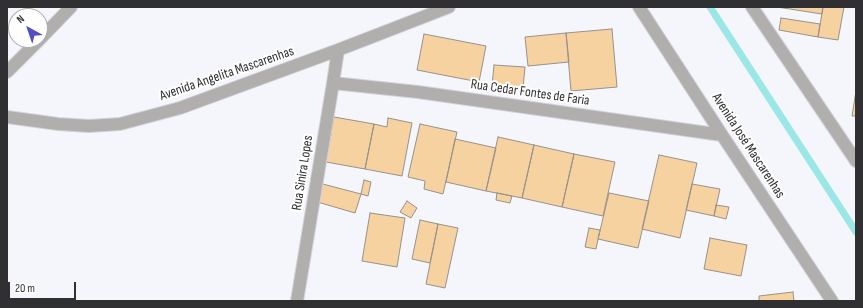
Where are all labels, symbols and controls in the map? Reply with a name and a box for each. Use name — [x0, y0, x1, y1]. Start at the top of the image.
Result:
north arrow — [8, 8, 48, 48]
text: N — [14, 12, 27, 26]
street label: Avenida Angelita Mascarenhas — [158, 43, 296, 105]
street label: Rua Cedar Fontes de Faria — [469, 76, 591, 110]
street label: Avenida José Mascarenhas — [708, 90, 788, 202]
street label: Rua Sinira Lopes — [289, 134, 317, 212]
scale bar — [10, 274, 78, 300]
text: 20 m — [15, 281, 35, 296]

